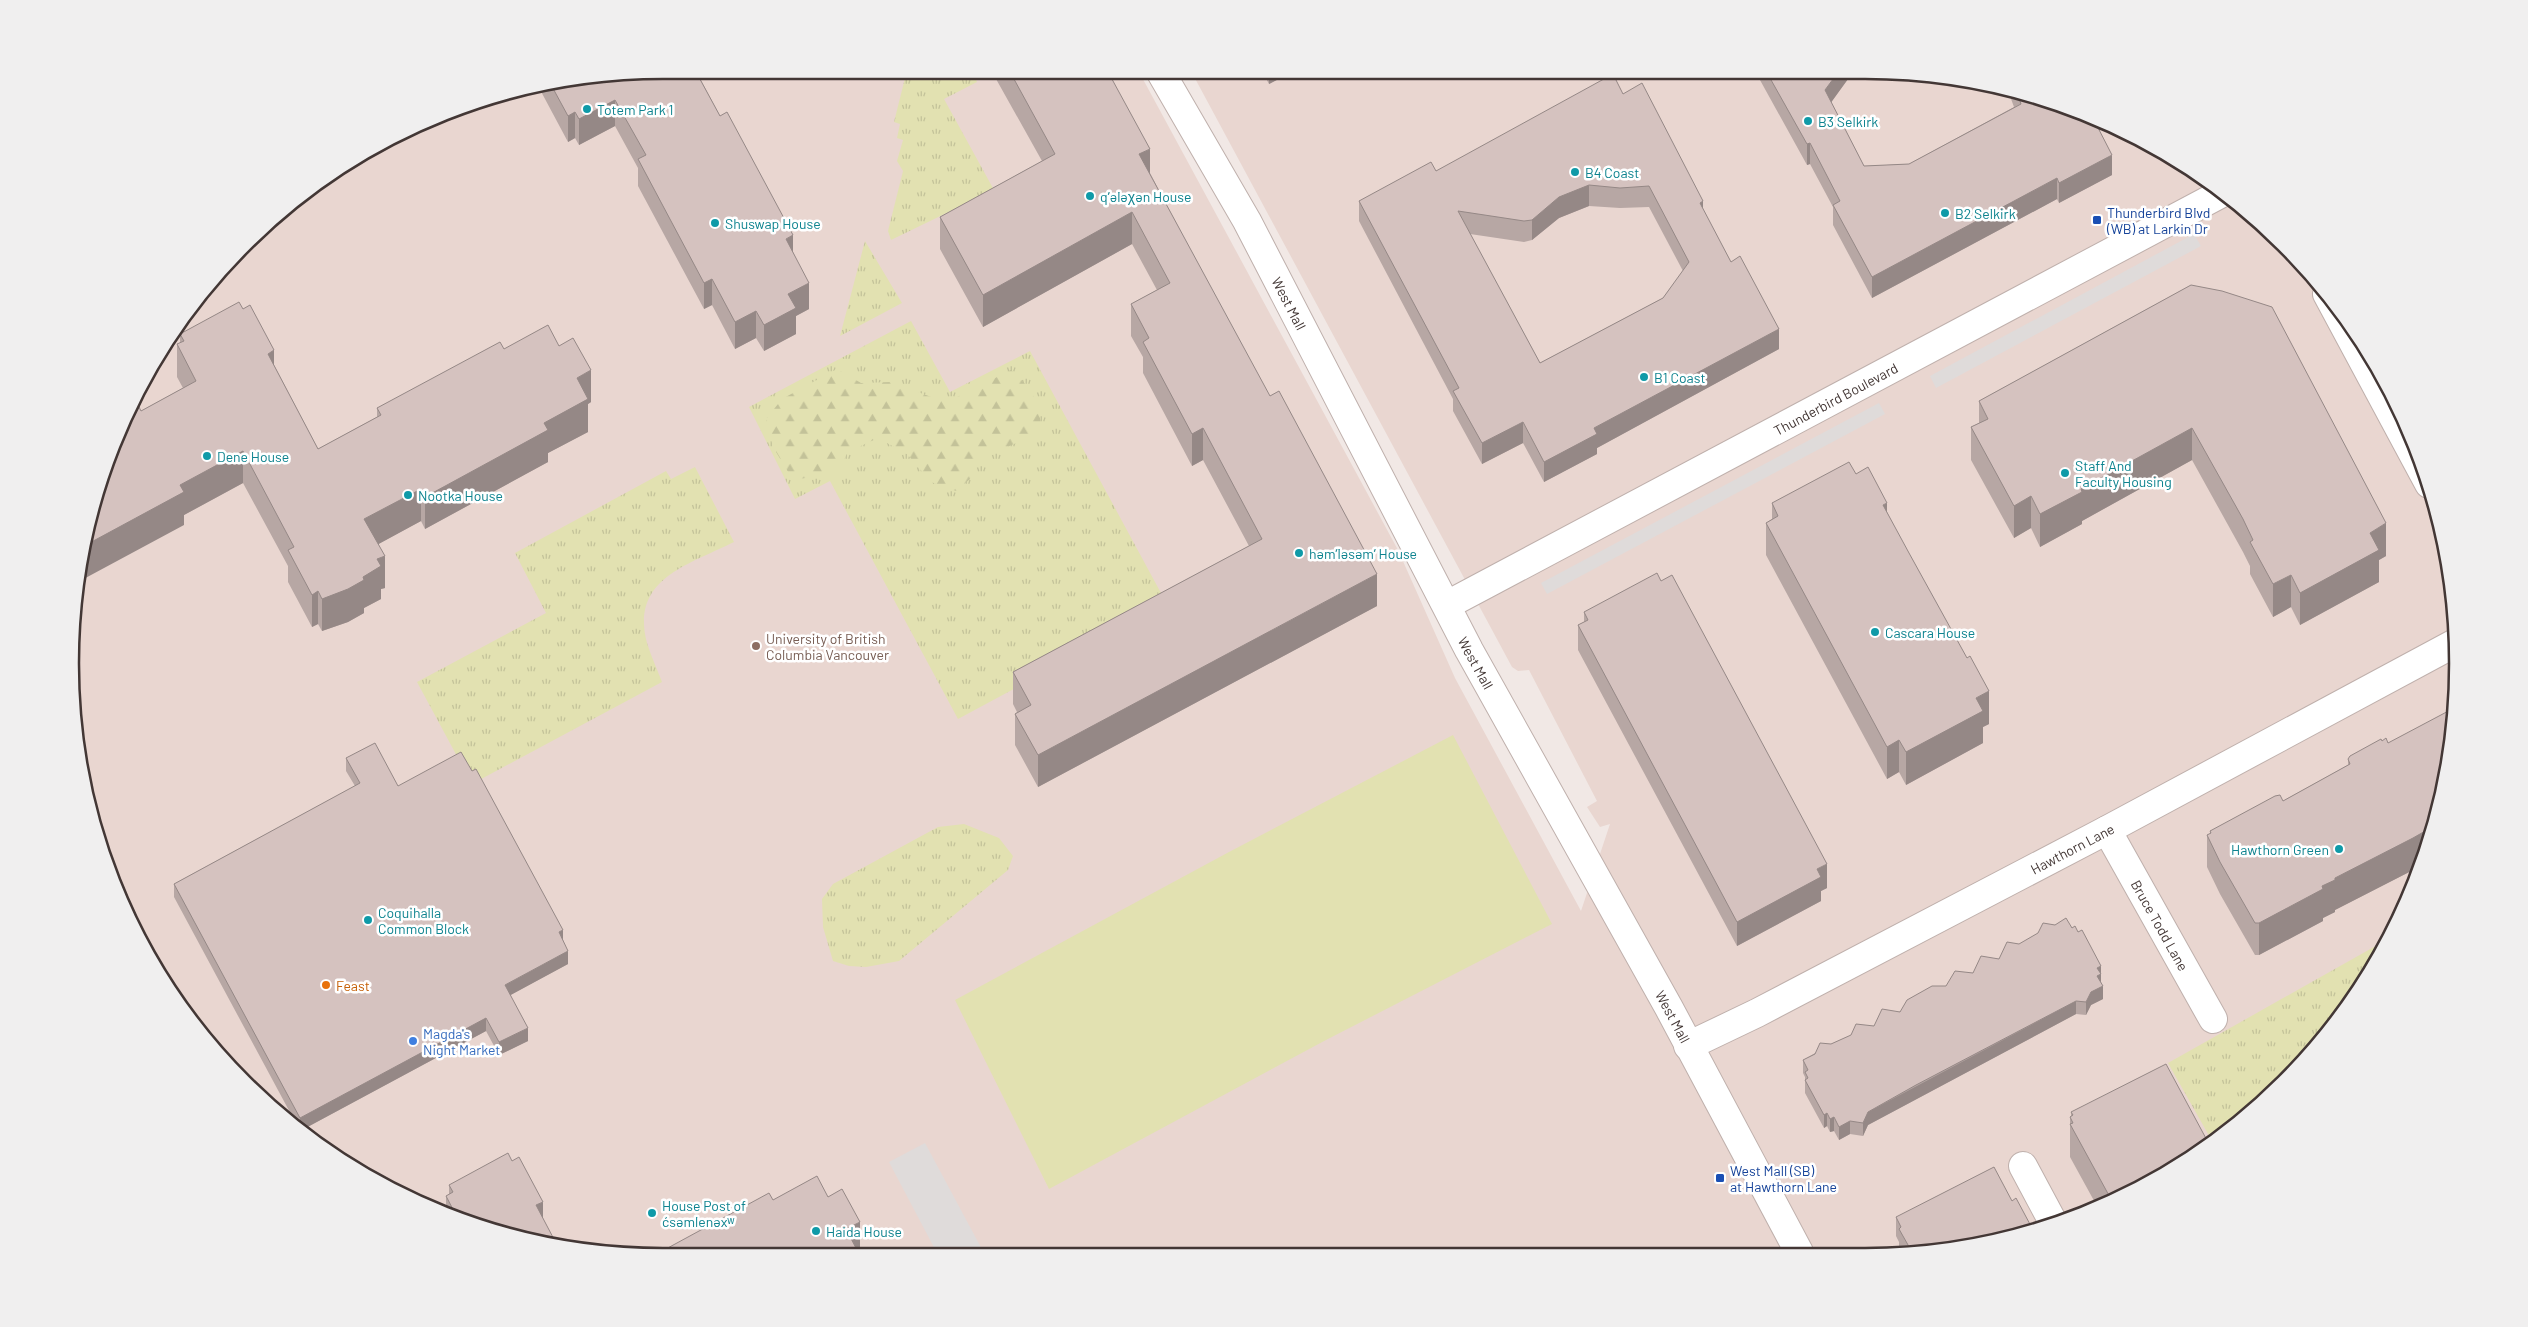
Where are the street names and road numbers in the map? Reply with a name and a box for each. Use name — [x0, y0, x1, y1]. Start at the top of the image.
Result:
street label: West Mall — [1269, 274, 1310, 333]
street label: Thunderbird Boulevard — [1770, 359, 1901, 438]
street label: West Mall — [1455, 634, 1497, 692]
street label: Hawthorn Lane — [2027, 819, 2117, 877]
street label: Bruce Todd Lane — [2128, 877, 2193, 974]
street label: West Mall — [1652, 987, 1694, 1046]

